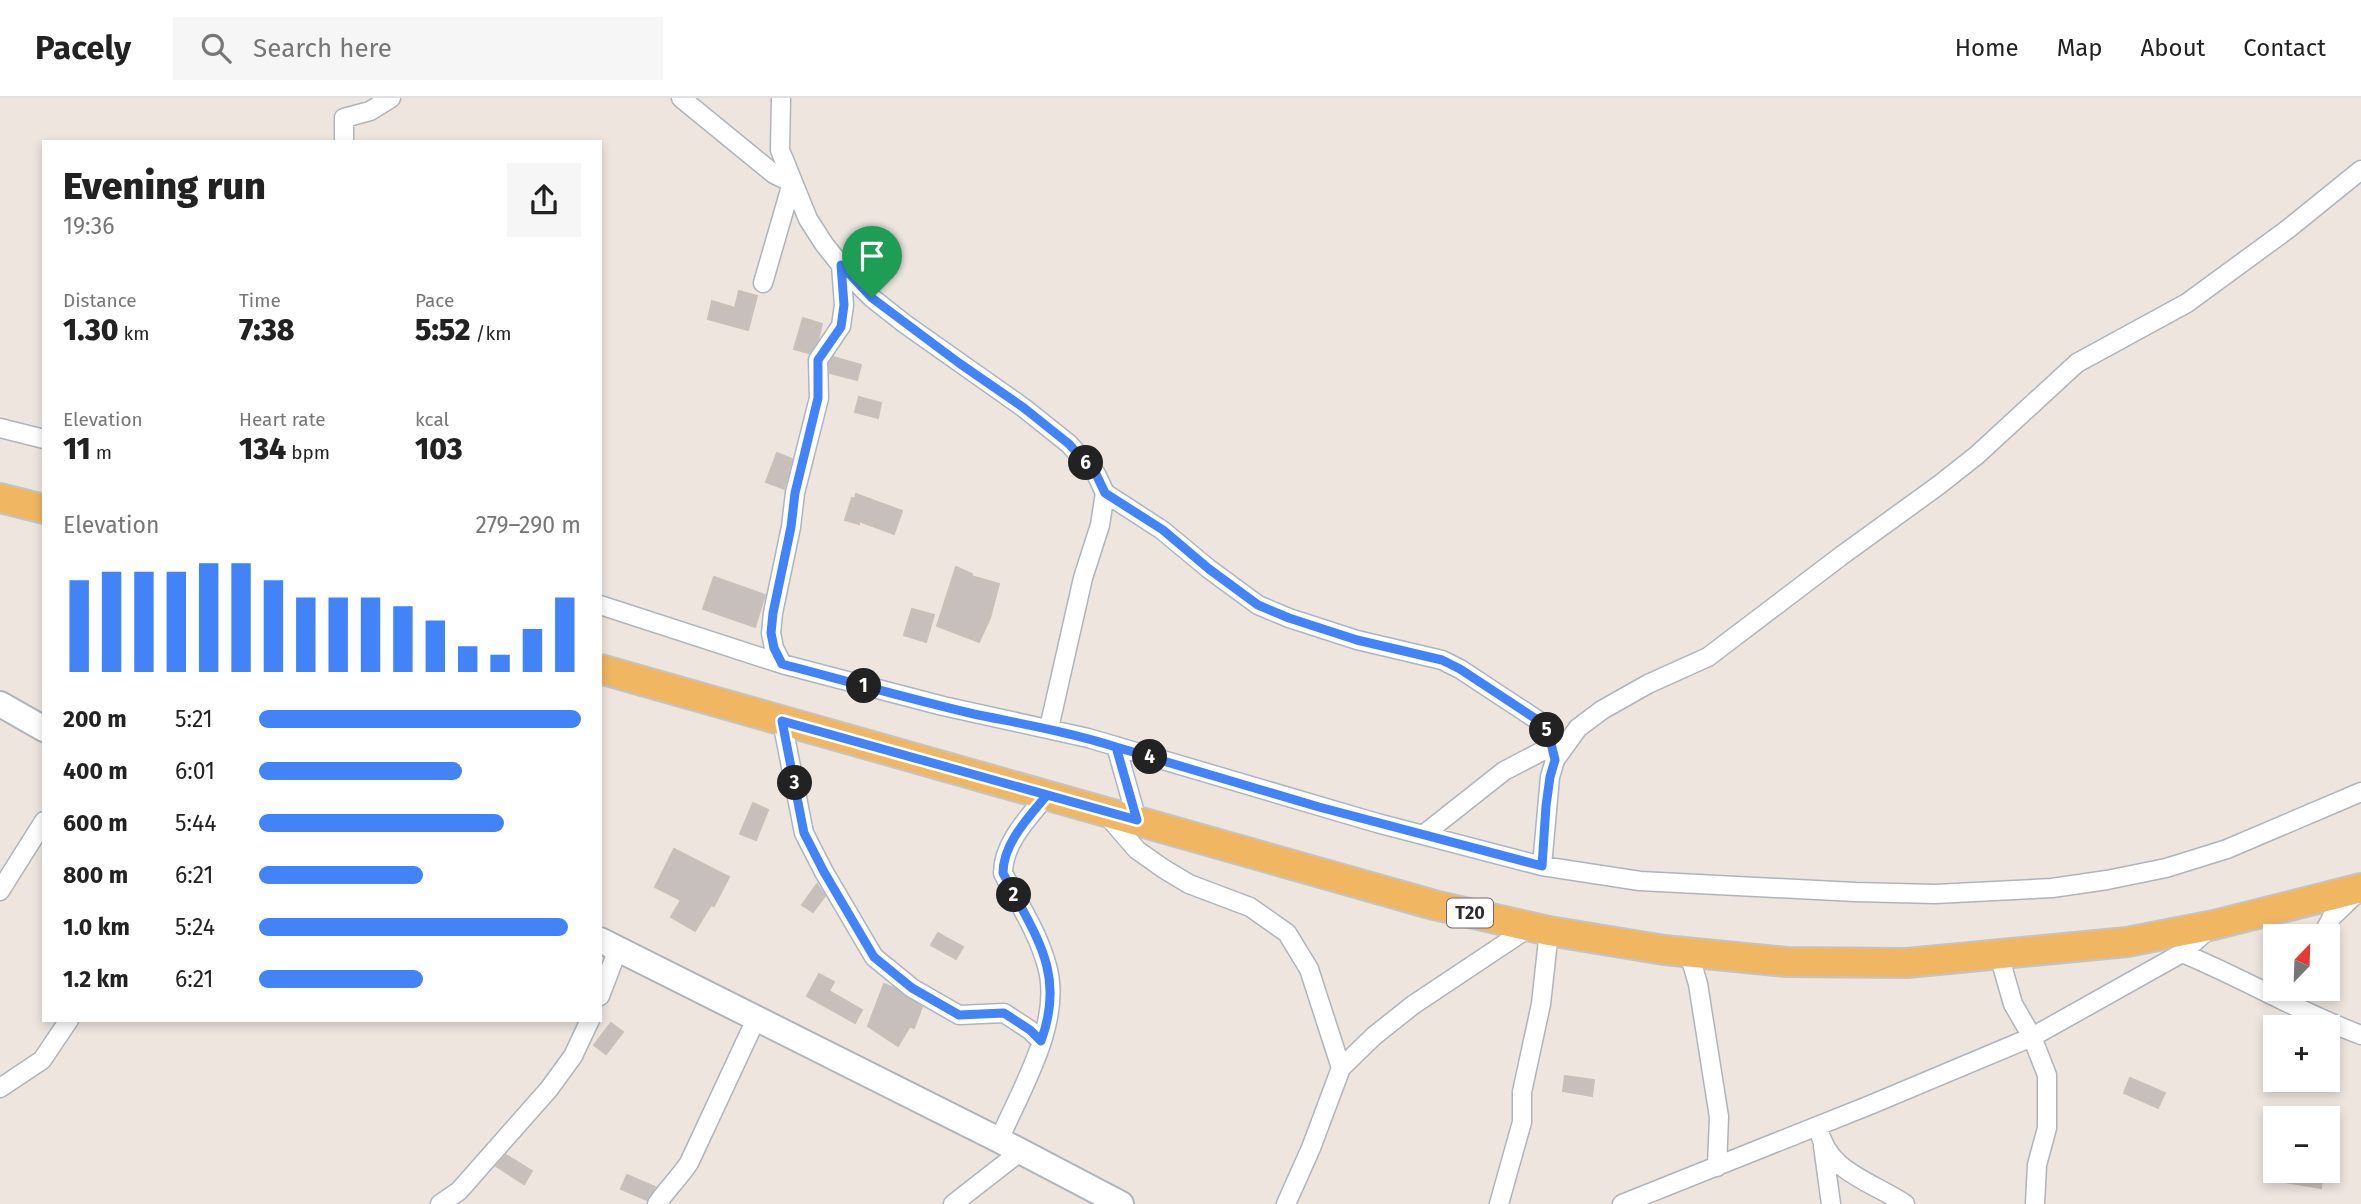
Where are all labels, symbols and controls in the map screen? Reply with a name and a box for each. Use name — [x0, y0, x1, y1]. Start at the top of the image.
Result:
search box — [173, 17, 663, 80]
text: Pacely — [35, 28, 131, 68]
icon: search — [197, 29, 235, 67]
text: Search here — [253, 33, 392, 64]
text: Home — [1955, 34, 2019, 62]
text: Map — [2057, 34, 2103, 62]
text: About — [2141, 34, 2205, 62]
text: Contact — [2243, 34, 2326, 62]
text: Evening run — [63, 163, 266, 209]
button: share — [507, 163, 581, 237]
text: 19:36 — [63, 212, 115, 240]
pin — [842, 226, 902, 298]
icon: arrive — [853, 237, 891, 275]
text: Distance — [63, 289, 137, 312]
text: Time — [239, 289, 281, 312]
text: Pace — [415, 289, 454, 312]
text: 1.30 — [63, 312, 119, 348]
text: 7:38 — [239, 312, 294, 348]
text: 5:52 — [415, 312, 471, 348]
text: km — [119, 322, 150, 345]
text: /km — [471, 322, 511, 345]
text: Elevation — [63, 408, 143, 431]
text: Heart rate — [239, 408, 326, 431]
text: kcal — [415, 408, 449, 431]
text: 11 — [63, 431, 91, 467]
text: 134 — [239, 431, 286, 467]
text: 103 — [415, 431, 463, 467]
text: m — [91, 441, 112, 464]
text: bpm — [286, 441, 330, 464]
pin: 6 — [1068, 446, 1104, 480]
text: 6 — [1080, 451, 1091, 474]
text: Elevation — [63, 511, 159, 539]
text: 279–290 m — [476, 511, 581, 539]
pin: 1 — [846, 668, 882, 704]
text: 1 — [859, 674, 868, 697]
text: 200 m — [63, 705, 127, 733]
text: 5:21 — [175, 705, 213, 733]
pin: 5 — [1530, 712, 1564, 748]
text: 5 — [1541, 718, 1552, 741]
pin: 4 — [1132, 740, 1168, 774]
text: 4 — [1144, 745, 1155, 768]
text: 400 m — [63, 757, 128, 785]
text: 6:01 — [175, 757, 215, 785]
pin: 3 — [778, 766, 812, 800]
text: 3 — [790, 771, 799, 794]
text: 600 m — [63, 809, 128, 837]
text: 5:44 — [175, 809, 216, 837]
text: 800 m — [63, 861, 128, 889]
text: 6:21 — [175, 861, 214, 889]
pin: 2 — [996, 878, 1032, 912]
text: 2 — [1009, 883, 1018, 906]
road number: T20 — [1447, 898, 1493, 928]
text: 1.0 km — [63, 913, 130, 941]
text: 5:24 — [175, 913, 215, 941]
north arrow — [2263, 924, 2340, 1001]
map controls — [2263, 924, 2340, 1183]
text: 1.2 km — [63, 965, 129, 993]
text: 6:21 — [175, 965, 214, 993]
button: + — [2263, 1015, 2340, 1092]
button: − — [2263, 1106, 2340, 1183]

